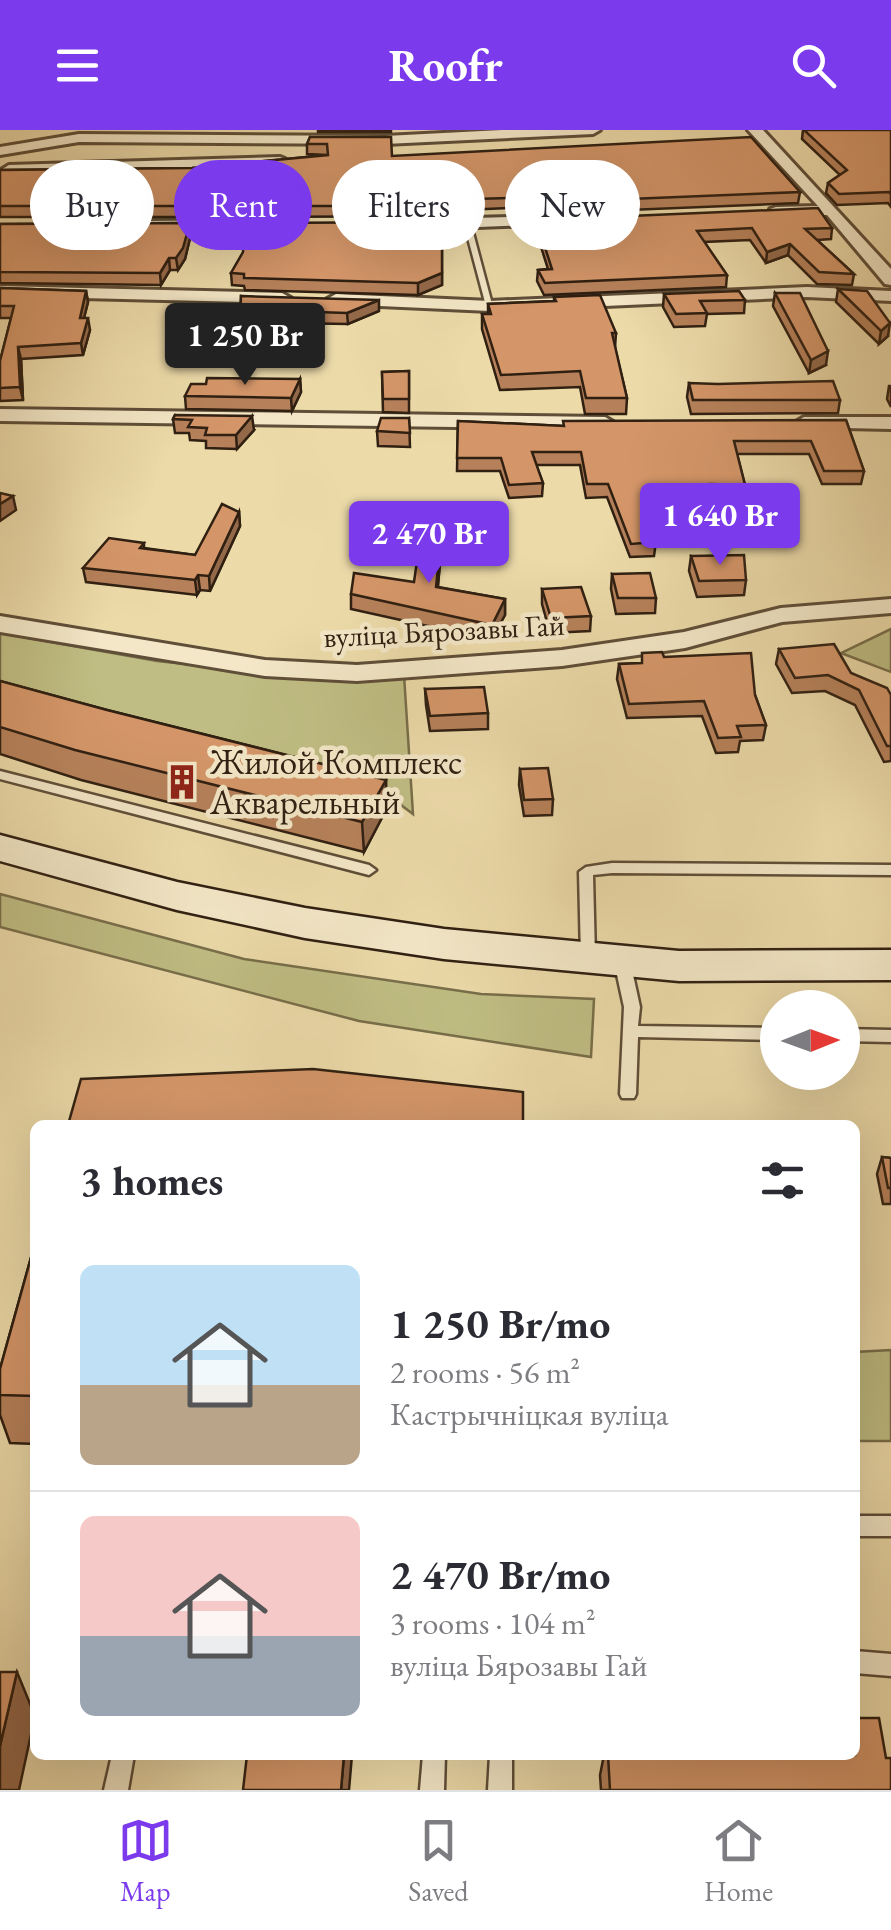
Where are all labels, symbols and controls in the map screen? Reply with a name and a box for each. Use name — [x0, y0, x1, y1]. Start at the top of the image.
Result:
text: Roofr — [388, 36, 503, 94]
icon: menu — [50, 38, 105, 93]
icon: search — [786, 38, 841, 93]
chip: Buy — [30, 160, 154, 250]
chip: Rent — [174, 160, 312, 250]
chip: Filters — [332, 160, 485, 250]
chip: New — [505, 160, 640, 250]
pin: 1 250 Br — [142, 303, 348, 388]
text: 1 250 Br — [187, 314, 303, 356]
pin: 1 640 Br — [617, 483, 823, 568]
text: 1 640 Br — [662, 494, 778, 536]
pin: 2 470 Br — [326, 501, 532, 586]
text: 2 470 Br — [371, 512, 487, 554]
street label: вуліца Бярозавы Гай — [322, 605, 566, 656]
place label: Жилой Комплекс Акварельный — [209, 739, 462, 825]
building icon: Жилой Комплекс Акварельный — [163, 763, 201, 801]
north arrow — [760, 990, 860, 1090]
map controls — [760, 990, 860, 1090]
text: 3 homes — [80, 1153, 223, 1208]
icon: filters — [755, 1153, 810, 1208]
text: 1 250 Br/mo — [390, 1296, 610, 1351]
icon: home — [160, 1305, 280, 1425]
text: 2 rooms · 56 m² — [390, 1351, 580, 1393]
text: Кастрычніцкая вуліца — [390, 1393, 669, 1435]
text: 2 470 Br/mo — [390, 1547, 610, 1602]
icon: home — [160, 1556, 280, 1676]
text: 3 rooms · 104 m² — [390, 1602, 596, 1644]
text: вуліца Бярозавы Гай — [390, 1644, 647, 1686]
tab: Map — [118, 1813, 173, 1909]
tab: Saved — [408, 1813, 468, 1909]
tab: Home — [704, 1813, 773, 1909]

